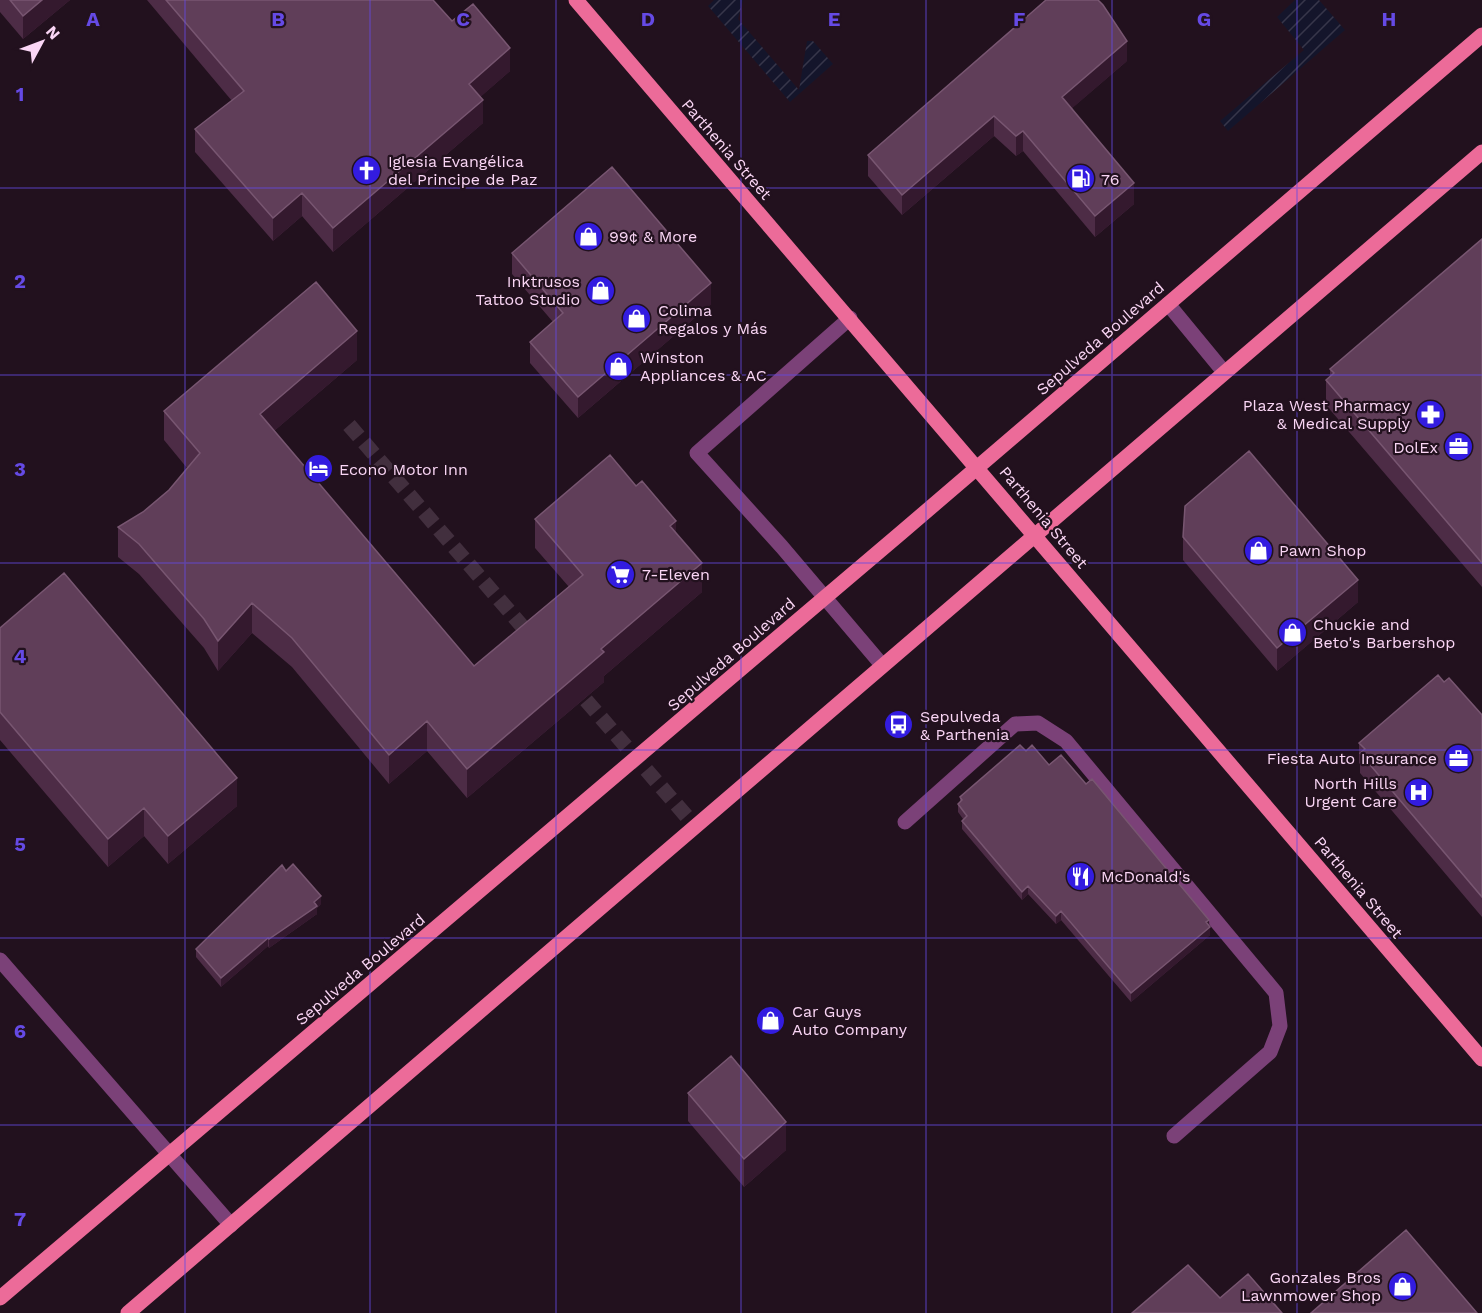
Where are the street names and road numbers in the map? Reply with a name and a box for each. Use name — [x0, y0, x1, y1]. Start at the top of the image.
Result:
street label: Parthenia Street — [678, 95, 776, 204]
street label: Sepulveda Boulevard — [1033, 278, 1168, 399]
street label: Parthenia Street — [995, 463, 1092, 572]
street label: Sepulveda Boulevard — [664, 594, 799, 715]
street label: Parthenia Street — [1310, 833, 1407, 942]
street label: Sepulveda Boulevard — [292, 910, 429, 1029]

